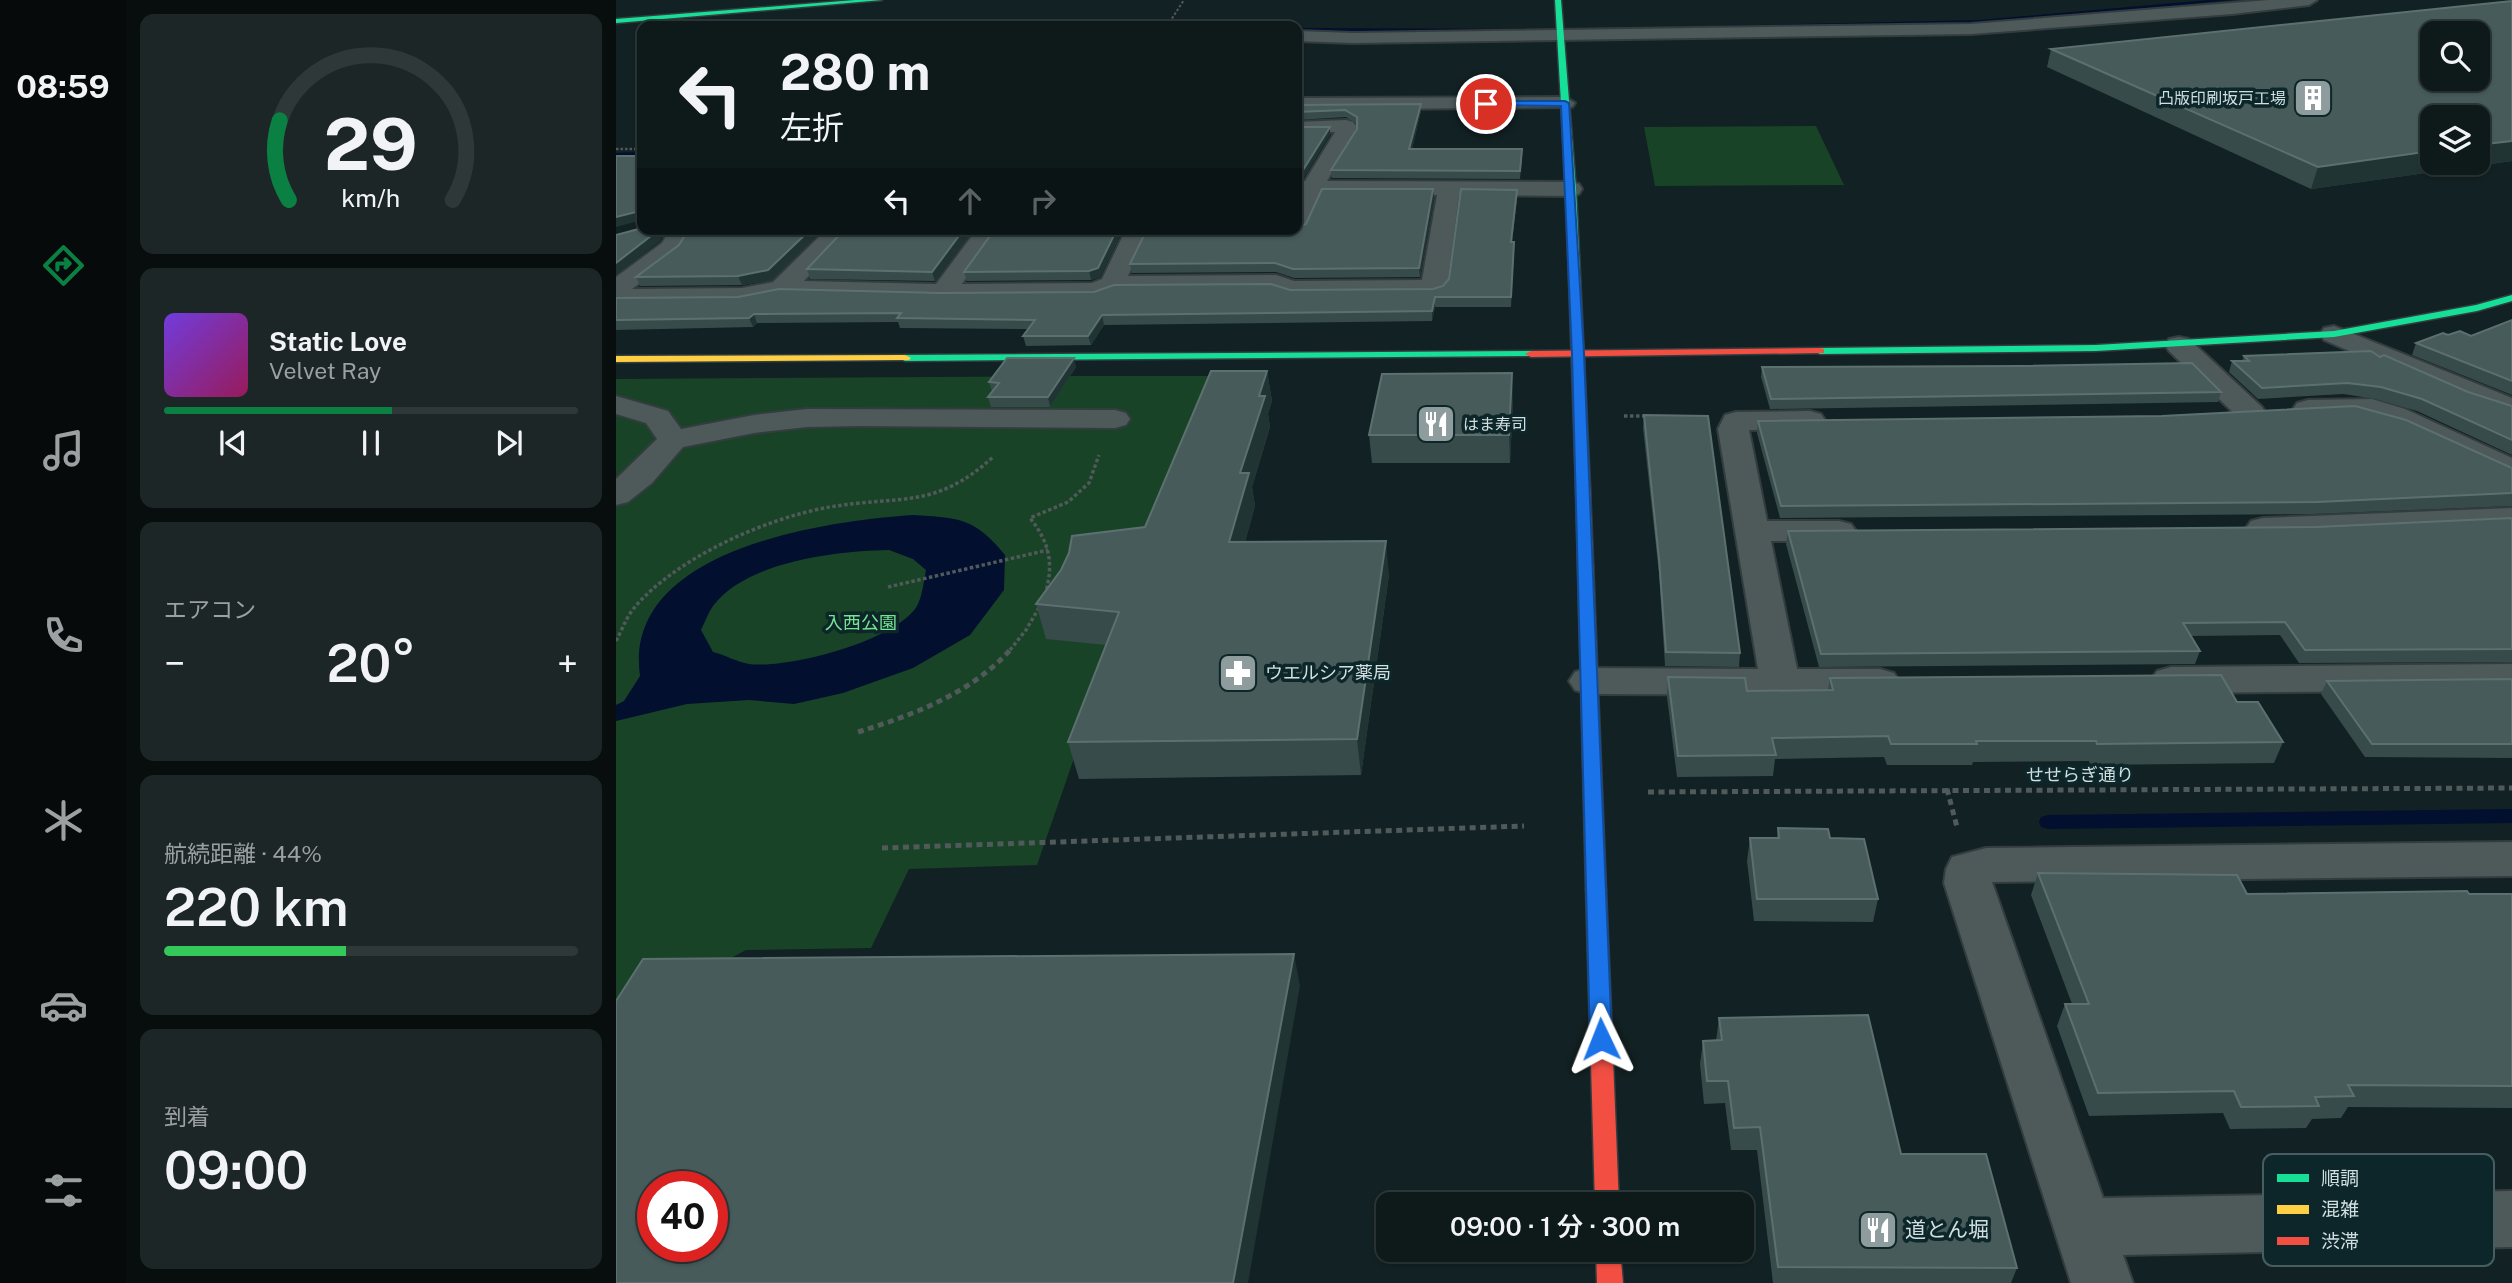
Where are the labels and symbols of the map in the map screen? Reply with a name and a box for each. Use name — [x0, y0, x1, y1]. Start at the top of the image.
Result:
pin — [1456, 74, 1516, 134]
building icon: 凸版印刷坂戸工場 — [2292, 77, 2334, 119]
place label: 凸版印刷坂戸工場 — [2158, 89, 2286, 108]
restaurant icon: はま寿司 — [1415, 403, 1457, 445]
place label: はま寿司 — [1463, 415, 1527, 434]
park label: 入西公園 — [825, 612, 897, 633]
pharmacy icon: ウエルシア薬局 — [1217, 652, 1259, 694]
place label: ウエルシア薬局 — [1265, 662, 1391, 683]
street label: せせらぎ通り — [2026, 764, 2134, 785]
position arrow — [1564, 1002, 1638, 1076]
legend — [2263, 1154, 2494, 1266]
text: 順調 — [2321, 1167, 2359, 1189]
speed limit sign: 40 — [637, 1171, 728, 1262]
text: 混雑 — [2321, 1198, 2359, 1220]
restaurant icon: 道とん堀 — [1857, 1209, 1899, 1251]
place label: 道とん堀 — [1905, 1217, 1989, 1242]
text: 渋滞 — [2321, 1230, 2359, 1252]

